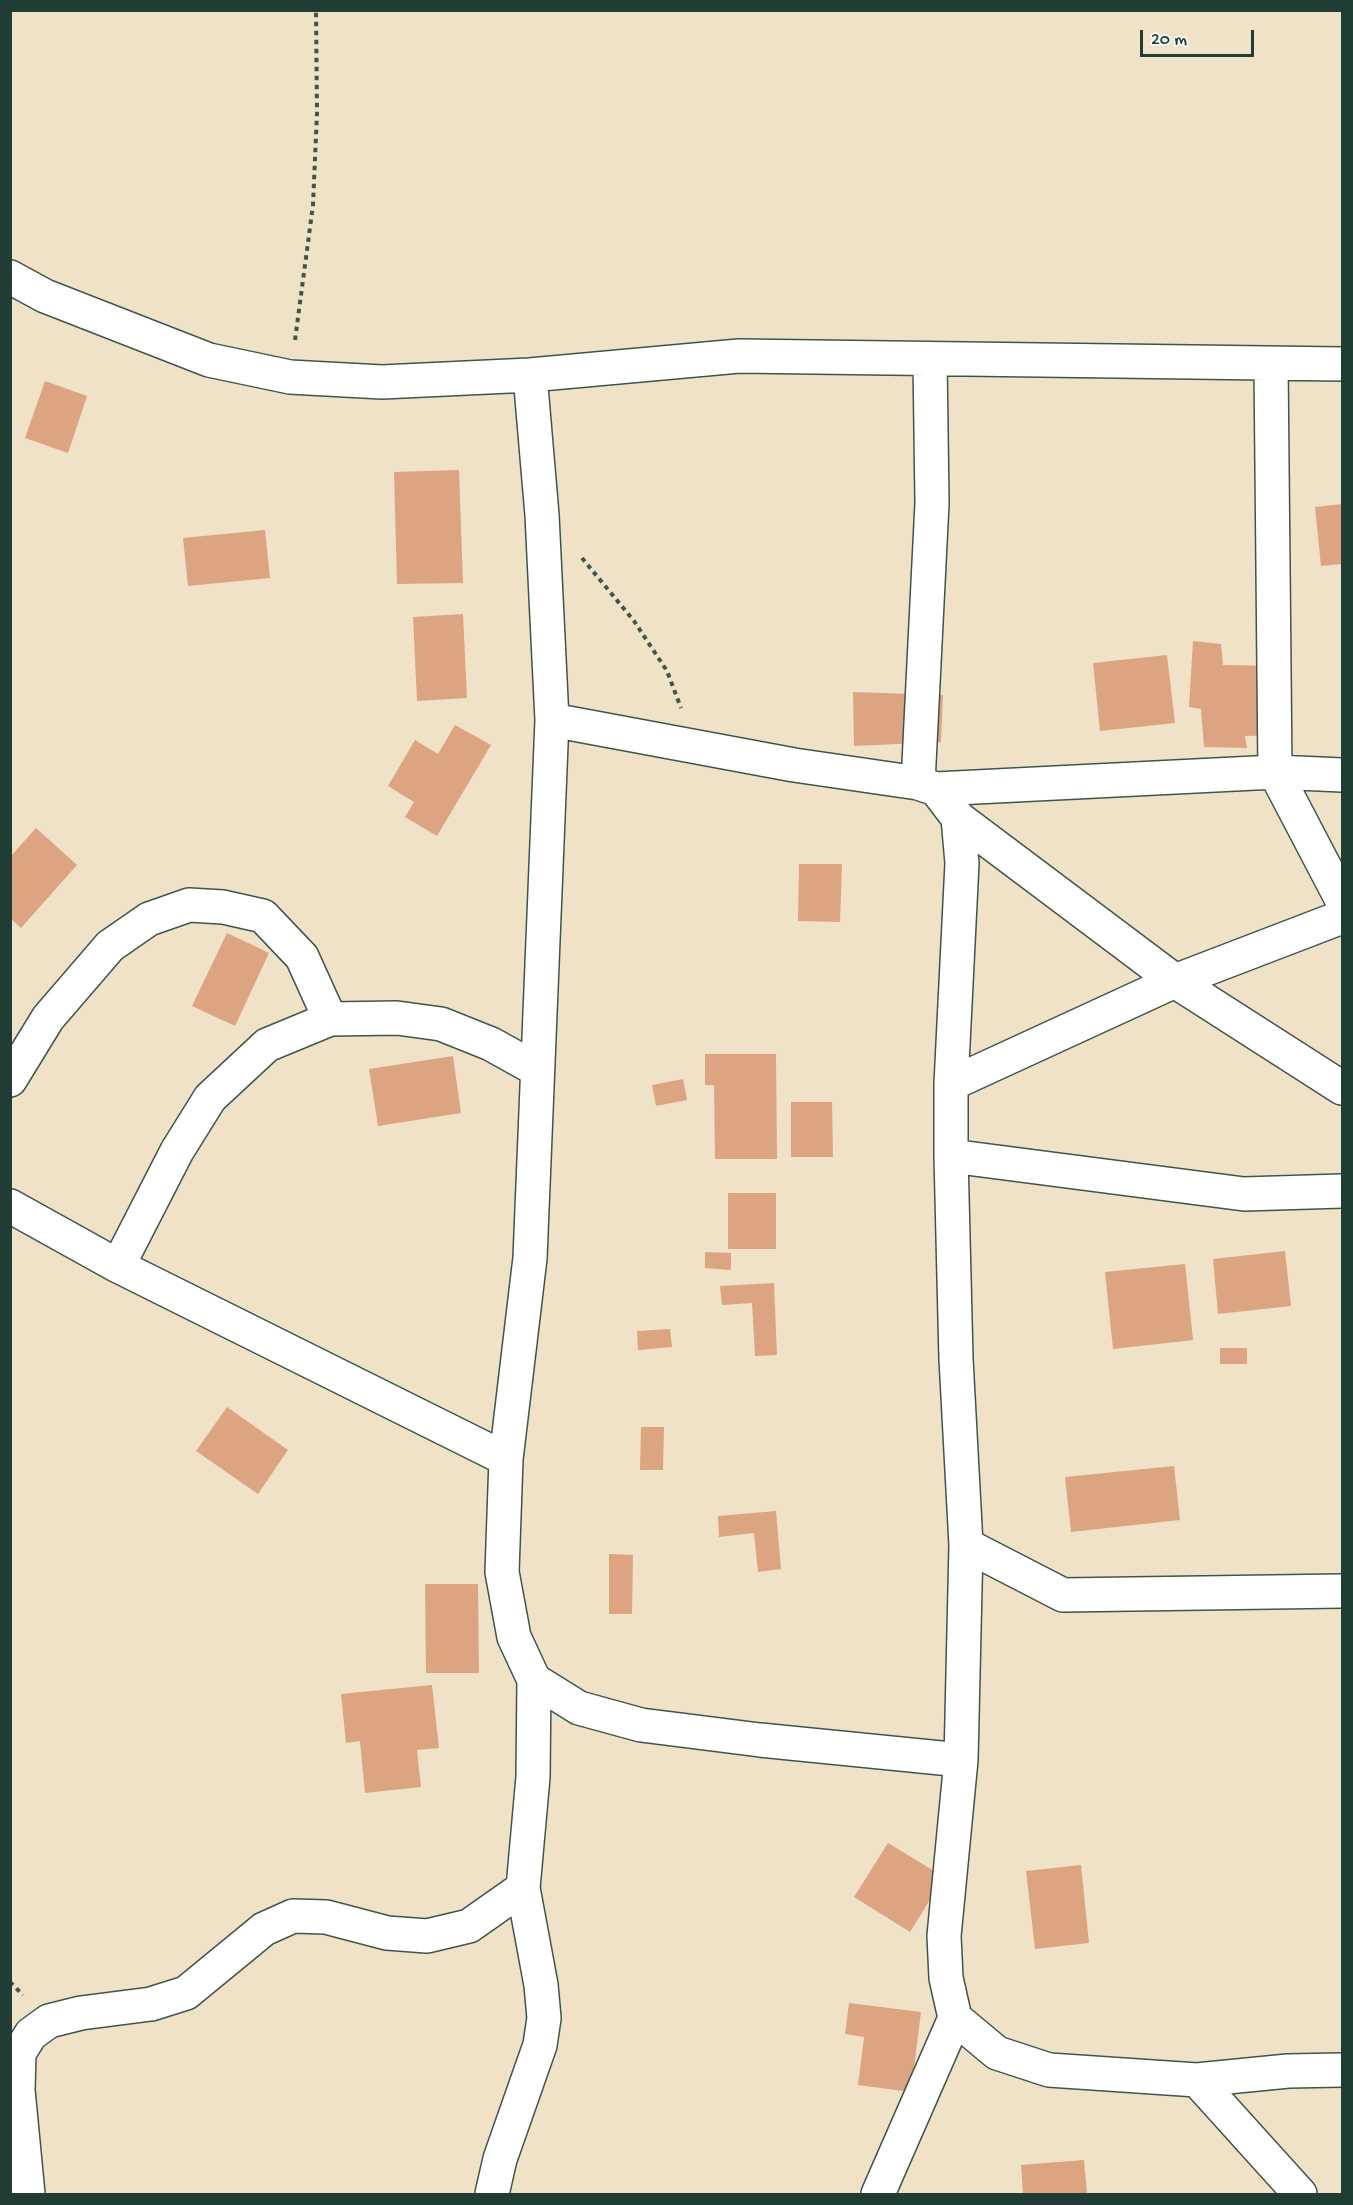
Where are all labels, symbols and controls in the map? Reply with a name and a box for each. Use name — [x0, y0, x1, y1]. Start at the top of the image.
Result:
scale bar — [1143, 18, 1257, 56]
text: 20 m — [1151, 30, 1187, 51]

